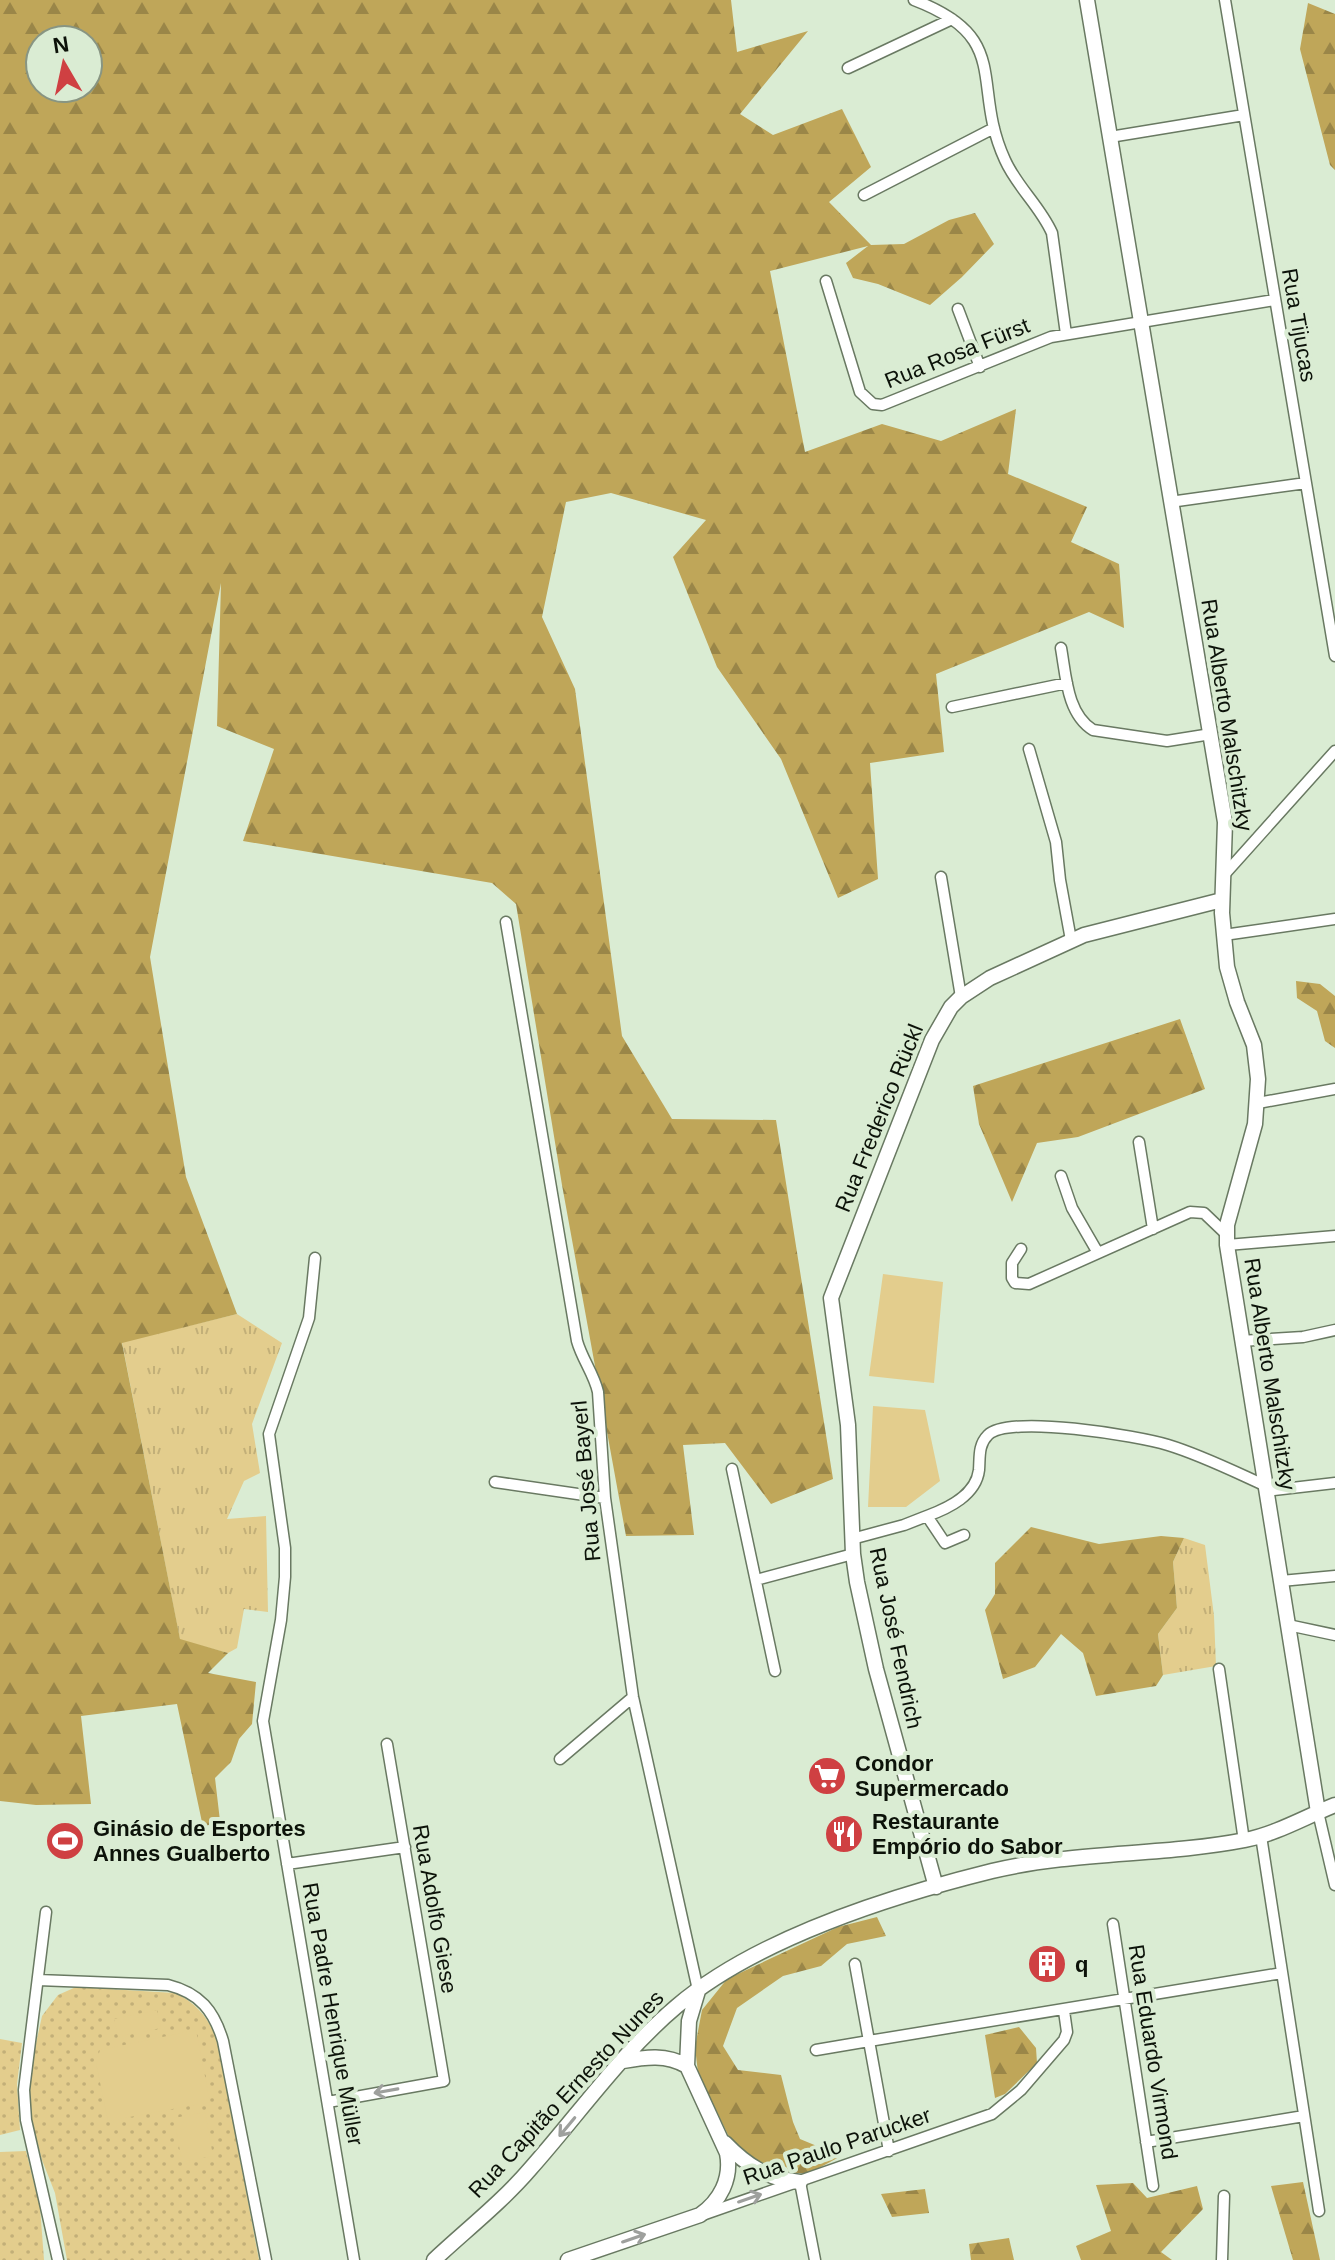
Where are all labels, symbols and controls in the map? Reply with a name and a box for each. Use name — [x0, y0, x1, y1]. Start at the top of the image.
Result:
north arrow — [24, 24, 104, 104]
text: N — [51, 31, 71, 58]
street label: Rua Tijucas — [1277, 266, 1321, 384]
street label: Rua Rosa Fürst — [881, 313, 1033, 393]
street label: Rua Alberto Malschitzky — [1196, 597, 1258, 833]
street label: Rua Frederico Rückl — [830, 1020, 928, 1216]
street label: Rua Alberto Malschitzky — [1239, 1256, 1301, 1492]
street label: Rua José Bayerl — [567, 1400, 605, 1562]
street label: Rua José Fendrich — [865, 1545, 927, 1731]
place label: Condor Supermercado — [855, 1751, 1009, 1801]
supermarket icon: Condor Supermercado — [806, 1755, 848, 1797]
place label: Restaurante Empório do Sabor — [872, 1809, 1063, 1859]
restaurant icon: Restaurante Empório do Sabor — [823, 1813, 865, 1855]
place label: Ginásio de Esportes Annes Gualberto — [93, 1816, 306, 1866]
sports icon: Ginásio de Esportes Annes Gualberto — [44, 1820, 86, 1862]
street label: Rua Adolfo Giese — [408, 1823, 462, 1995]
street label: Rua Padre Henrique Müller — [298, 1881, 368, 2147]
building icon: q — [1026, 1943, 1068, 1985]
street label: Rua Eduardo Virmond — [1124, 1943, 1182, 2161]
place label: q — [1075, 1952, 1088, 1977]
street label: Rua Capitão Ernesto Nunes — [463, 1985, 669, 2203]
one-way arrow — [374, 2085, 399, 2100]
street label: Rua Paulo Parucker — [740, 2102, 934, 2190]
one-way arrow — [558, 2116, 576, 2136]
one-way arrow — [737, 2190, 762, 2205]
one-way arrow — [621, 2229, 646, 2244]

